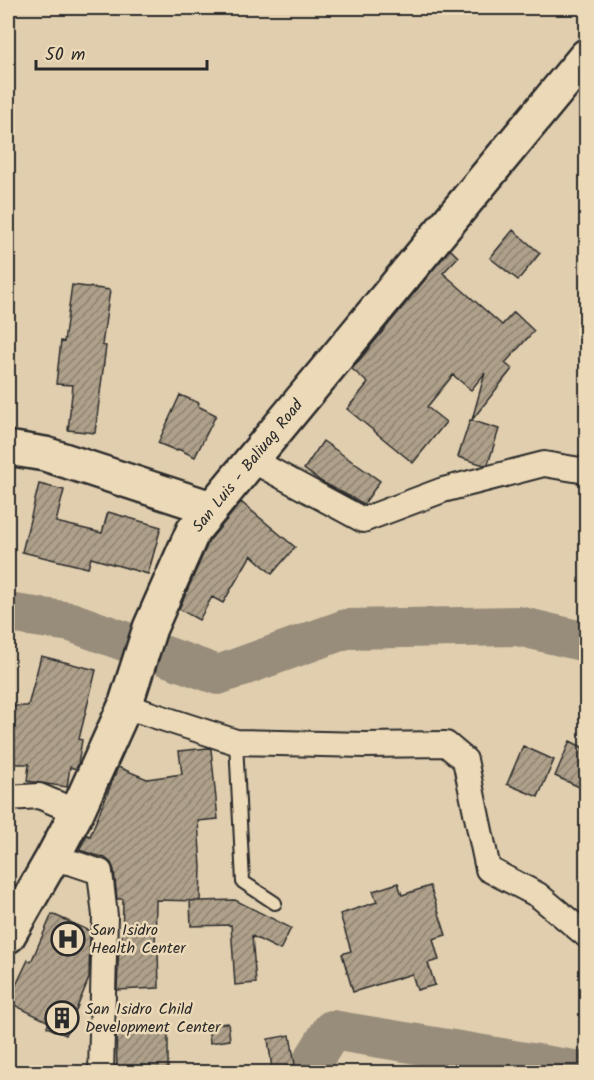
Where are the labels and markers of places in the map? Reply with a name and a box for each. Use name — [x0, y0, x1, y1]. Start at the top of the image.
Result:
place label: San Isidro Health Center — [91, 918, 187, 961]
hospital icon: San Isidro Health Center — [50, 921, 86, 957]
place label: San Isidro Child Development Center — [85, 997, 222, 1040]
building icon: San Isidro Child Development Center — [44, 1000, 80, 1036]

